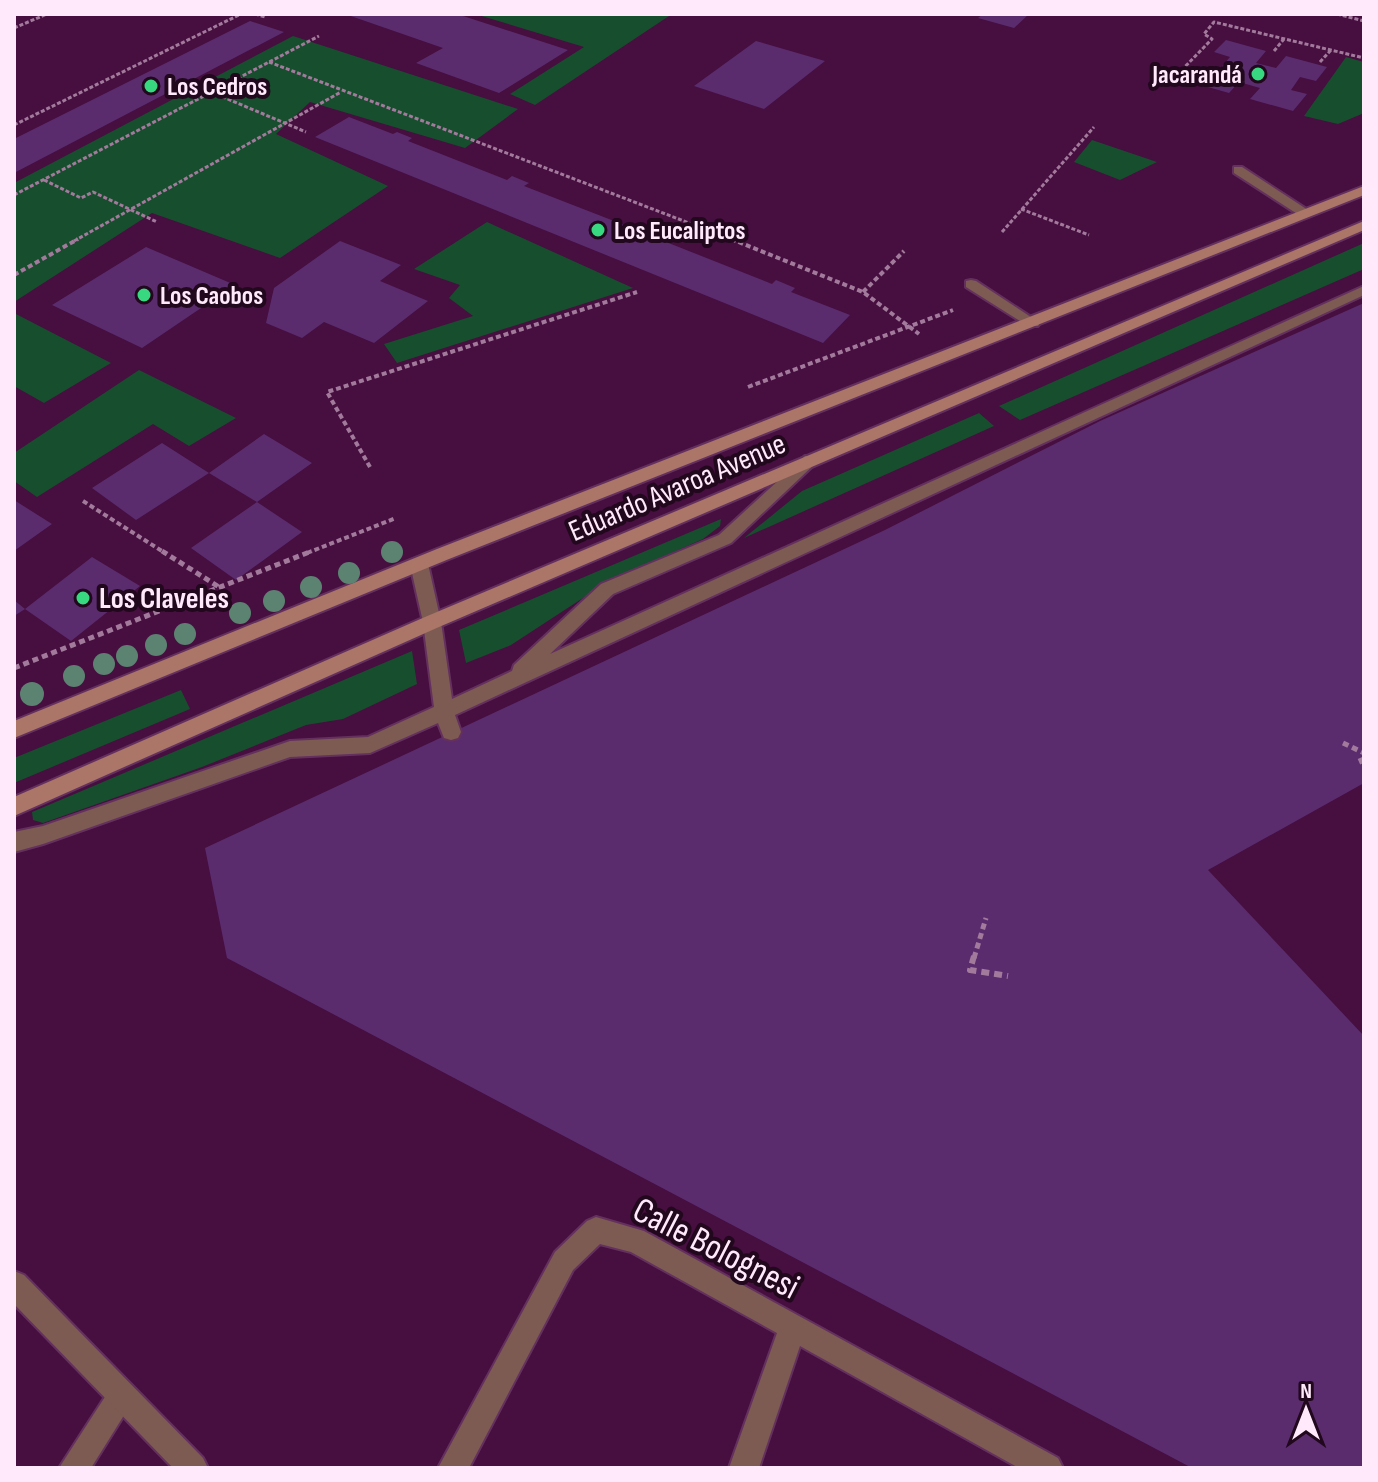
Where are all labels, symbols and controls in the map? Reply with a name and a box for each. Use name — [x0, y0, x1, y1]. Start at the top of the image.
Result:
place label: Jacarandá — [1151, 60, 1242, 91]
marker: Jacarandá — [1249, 65, 1267, 83]
place label: Los Cedros — [167, 72, 267, 103]
marker: Los Cedros — [142, 77, 160, 95]
place label: Los Eucaliptos — [614, 216, 745, 247]
marker: Los Eucaliptos — [589, 221, 607, 239]
place label: Los Caobos — [160, 281, 263, 312]
marker: Los Caobos — [135, 286, 153, 304]
street label: Eduardo Avaroa Avenue — [564, 426, 791, 550]
place label: Los Claveles — [99, 581, 229, 617]
marker: Los Claveles — [74, 589, 92, 607]
street label: Calle Bolognesi — [626, 1189, 806, 1309]
north arrow — [1266, 1370, 1346, 1450]
text: N — [1300, 1378, 1312, 1405]

